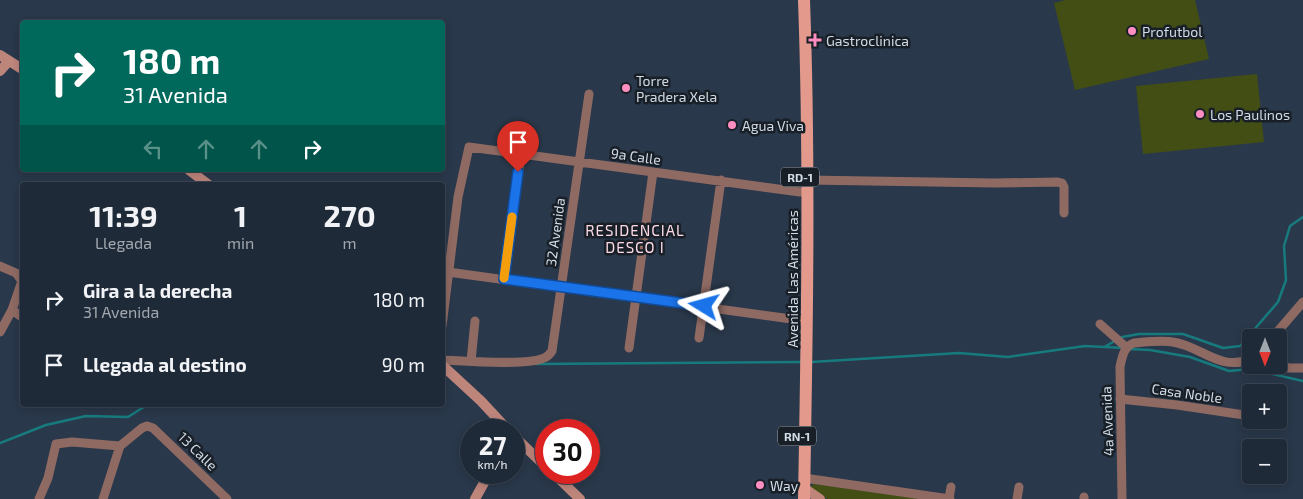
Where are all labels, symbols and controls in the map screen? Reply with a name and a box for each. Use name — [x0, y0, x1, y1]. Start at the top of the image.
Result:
place label: Profutbol — [1142, 23, 1203, 40]
marker: Profutbol — [1126, 25, 1138, 37]
place label: Gastroclinica — [826, 32, 909, 49]
marker: Gastroclinica — [808, 33, 822, 47]
text: 180 m — [123, 39, 220, 81]
icon: right — [40, 40, 105, 105]
place label: Torre Pradera Xela — [636, 72, 717, 105]
text: 31 Avenida — [123, 81, 228, 107]
marker: Torre Pradera Xela — [620, 82, 632, 94]
place label: Los Paulinos — [1210, 106, 1290, 123]
marker: Los Paulinos — [1194, 108, 1206, 120]
place label: Agua Viva — [742, 117, 804, 134]
marker: Agua Viva — [726, 119, 738, 131]
pin — [497, 121, 539, 172]
icon: arrive — [504, 128, 532, 156]
icon: left — [139, 135, 167, 163]
icon: ahead — [192, 135, 220, 163]
icon: ahead — [245, 135, 273, 163]
icon: right — [298, 135, 326, 163]
street label: 9a Calle — [610, 144, 662, 168]
road number: RD-1 — [781, 168, 819, 186]
text: 11:39 — [89, 197, 158, 233]
text: 1 — [234, 197, 247, 233]
text: 270 — [323, 197, 376, 233]
street label: 32 Avenida — [542, 197, 568, 267]
street label: Avenida Las Américas — [784, 210, 801, 348]
district label: RESIDENCIAL DESCO I — [585, 221, 685, 256]
text: Llegada — [95, 233, 152, 252]
text: min — [227, 233, 254, 252]
text: m — [343, 233, 357, 252]
text: Gira a la derecha — [83, 279, 232, 302]
position arrow — [677, 279, 729, 331]
icon: right — [40, 286, 68, 314]
text: 180 m — [374, 288, 425, 311]
text: 31 Avenida — [83, 302, 159, 321]
north arrow — [1242, 329, 1288, 374]
map controls — [1242, 329, 1287, 484]
icon: arrive — [40, 351, 68, 379]
text: Llegada al destino — [83, 353, 247, 376]
text: 90 m — [382, 353, 425, 376]
street label: Casa Noble — [1151, 380, 1223, 406]
button: + — [1242, 384, 1287, 429]
street label: 4a Avenida — [1097, 386, 1117, 456]
speed limit sign: 30 — [535, 419, 600, 484]
road number: RN-1 — [778, 426, 816, 446]
street label: 13 Calle — [175, 428, 221, 474]
text: 27 — [479, 430, 506, 460]
button: − — [1242, 439, 1287, 484]
text: km/h — [478, 457, 507, 471]
place label: Way — [770, 477, 799, 494]
marker: Way — [754, 479, 766, 491]

